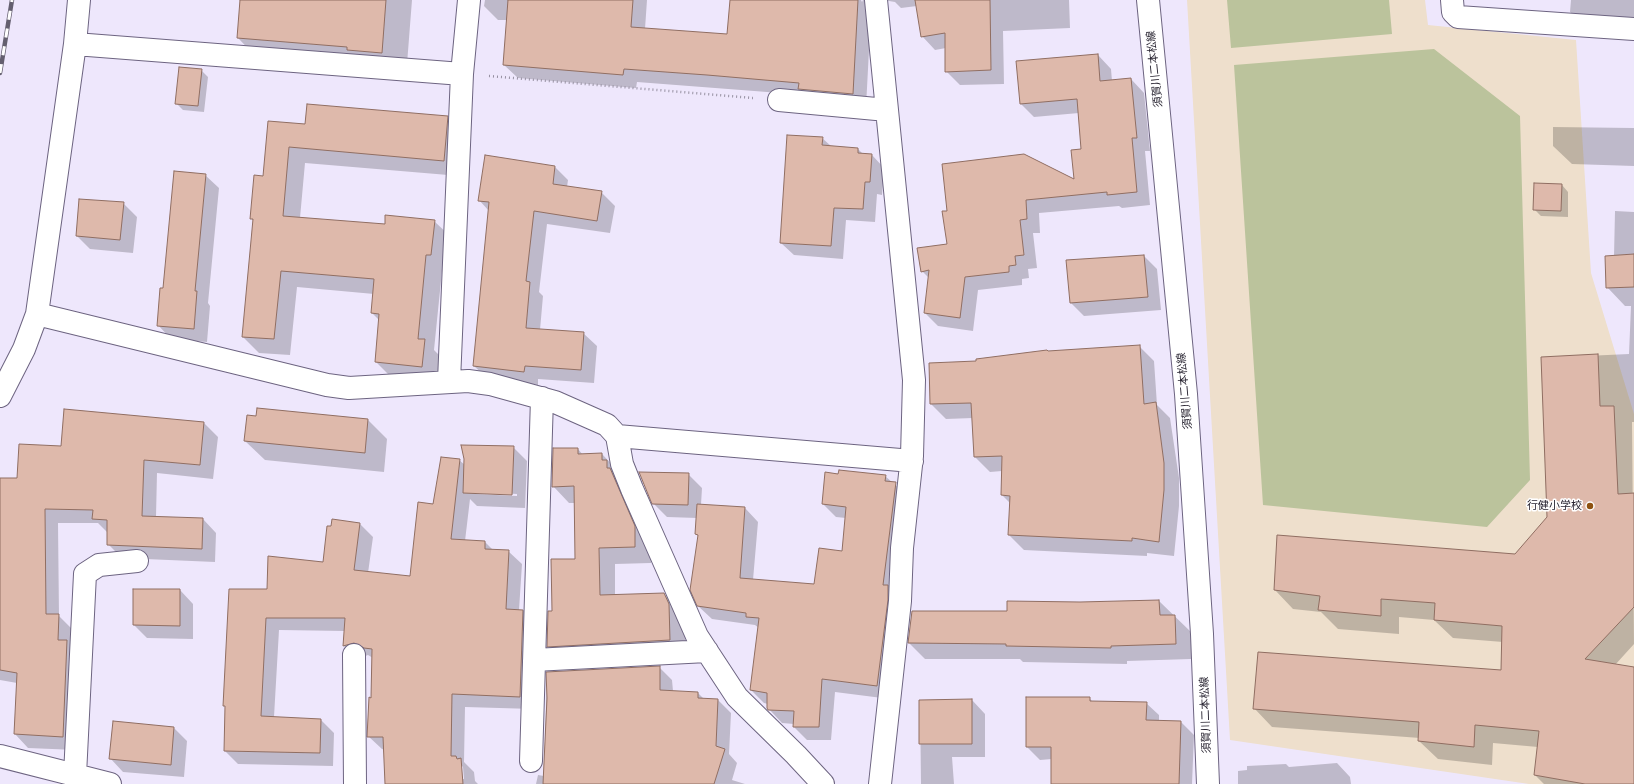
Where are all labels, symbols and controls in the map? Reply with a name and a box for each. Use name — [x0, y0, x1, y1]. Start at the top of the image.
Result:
street label: 須賀川二本松線 — [1144, 30, 1166, 108]
street label: 須賀川二本松線 — [1175, 352, 1195, 430]
place label: 行健小学校 — [1527, 499, 1582, 513]
marker: 行健小学校 — [1585, 501, 1595, 511]
street label: 須賀川二本松線 — [1198, 676, 1214, 754]

